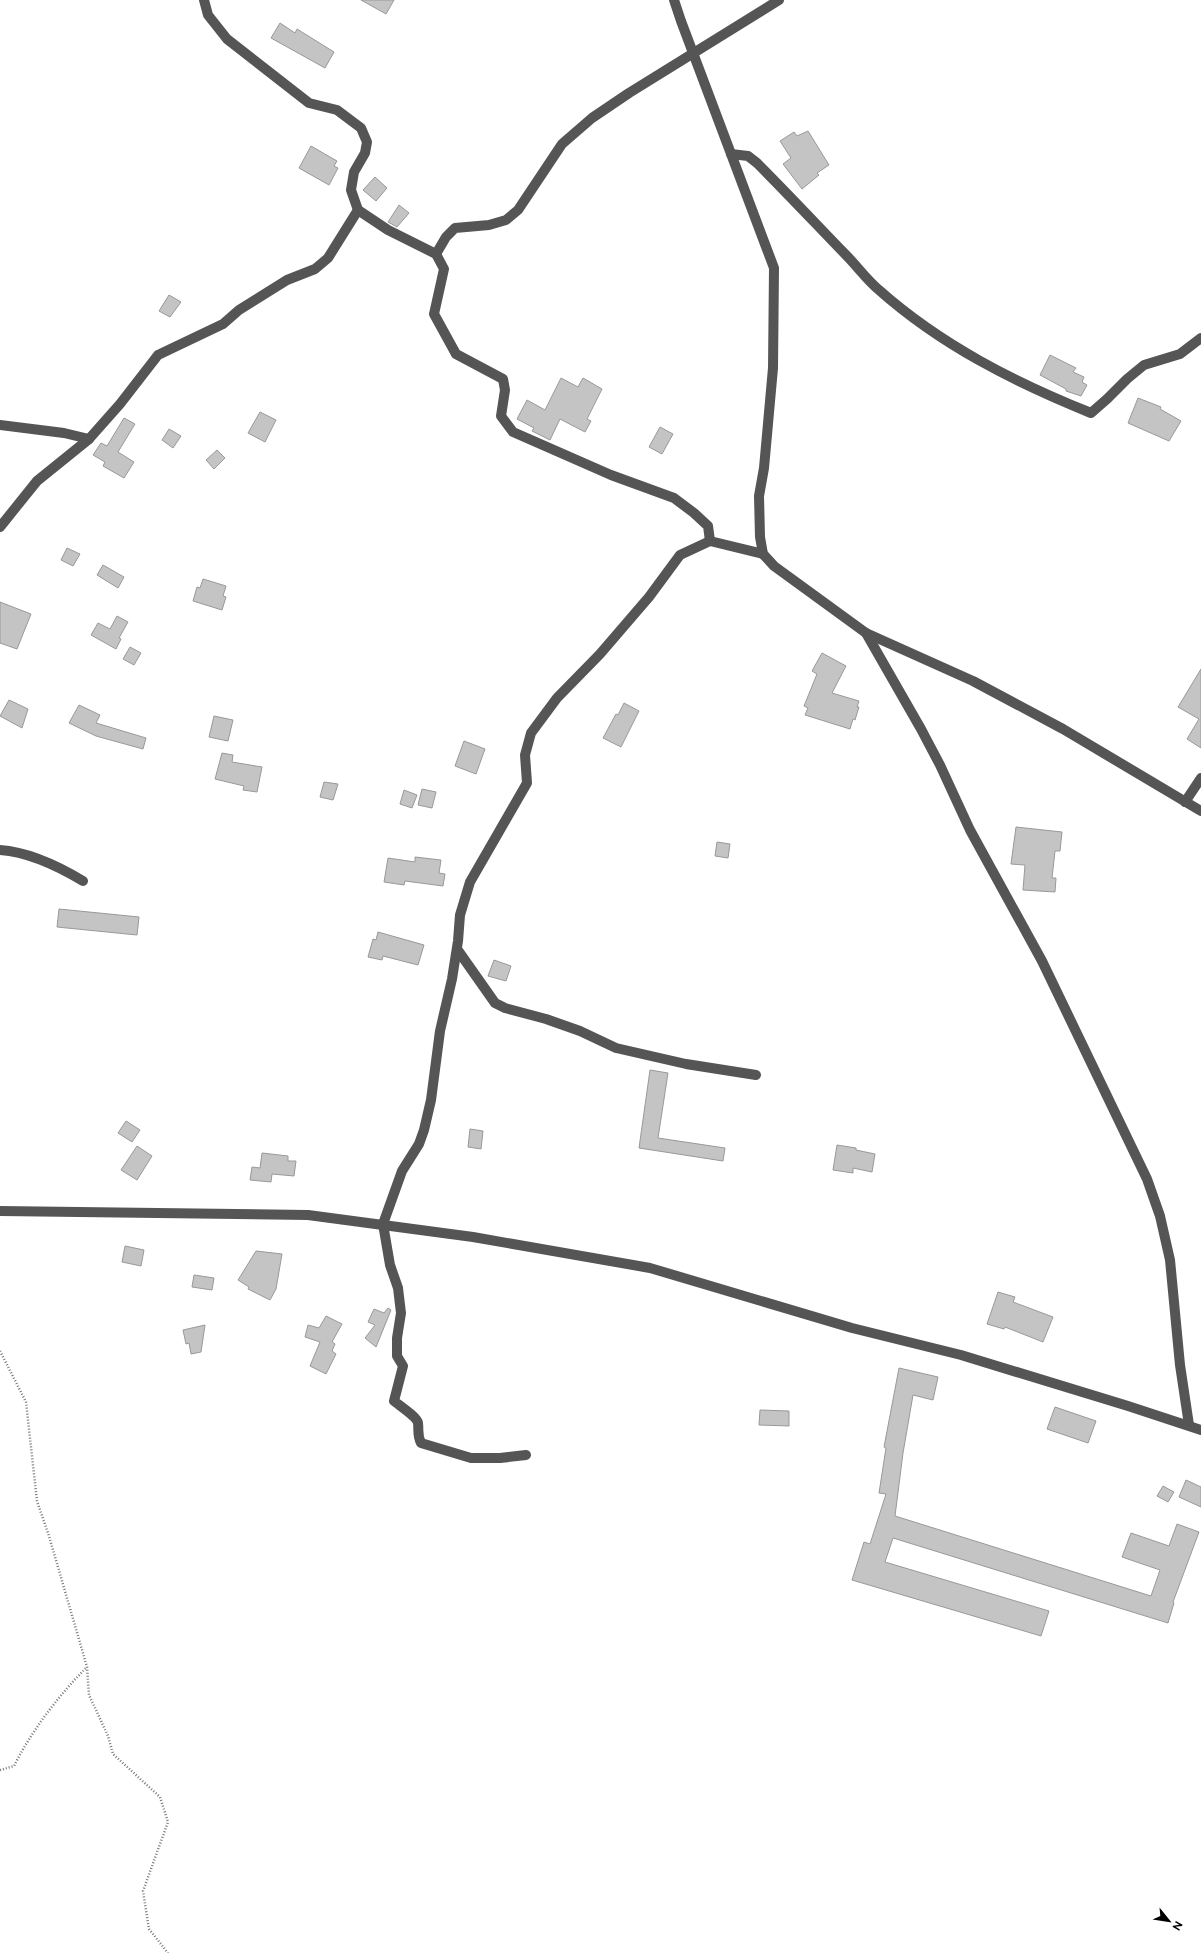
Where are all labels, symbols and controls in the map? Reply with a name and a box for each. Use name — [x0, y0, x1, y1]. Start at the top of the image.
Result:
north arrow — [1149, 1901, 1189, 1941]
text: N — [1169, 1919, 1185, 1933]

